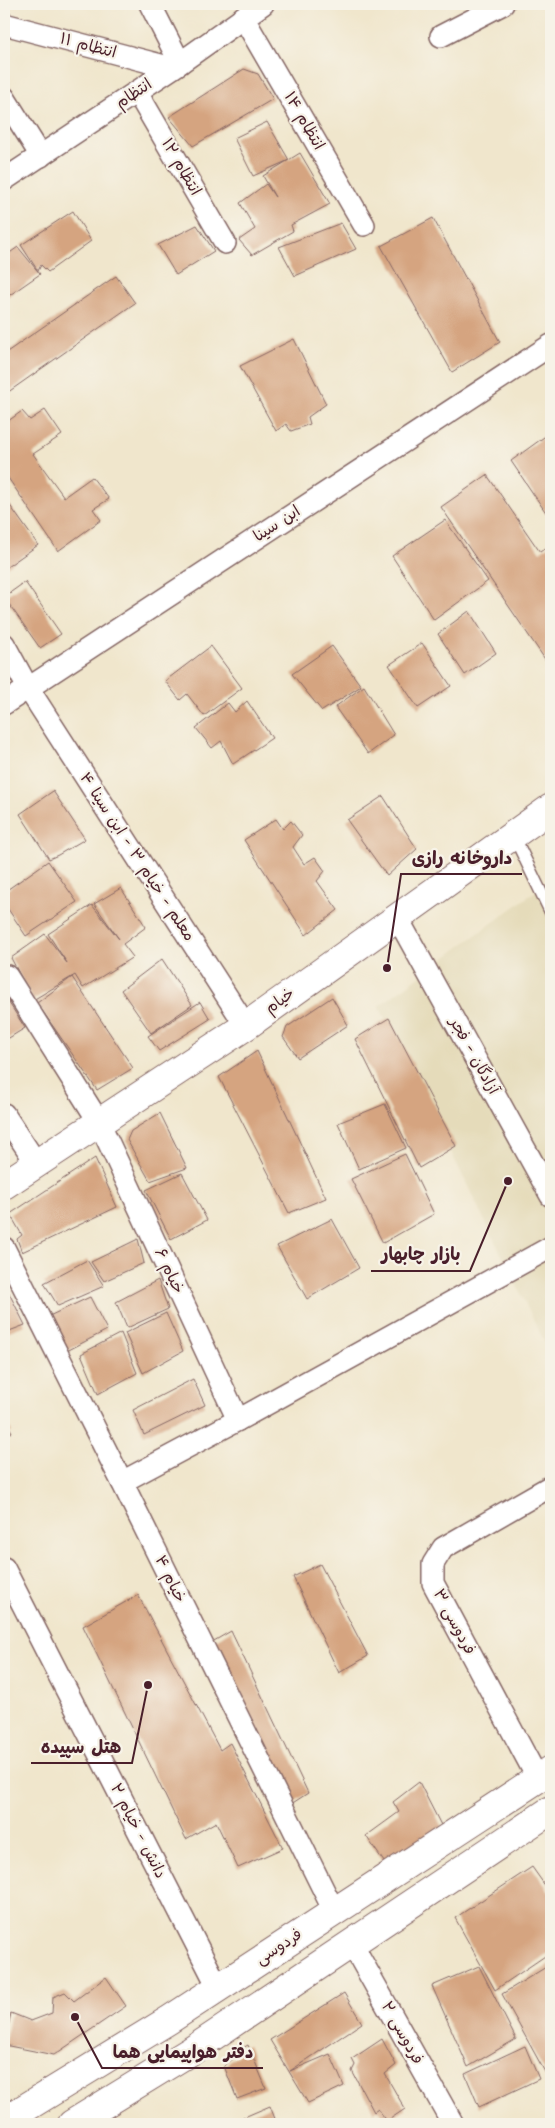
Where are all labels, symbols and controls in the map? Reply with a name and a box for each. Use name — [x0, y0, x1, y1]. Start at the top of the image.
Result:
street label: انتظام ۱۱ — [57, 26, 119, 66]
street label: انتظام — [111, 73, 157, 115]
street label: انتظام ۱۴ — [277, 87, 331, 155]
street label: انتظام ۱۲ — [154, 134, 208, 200]
street label: ابن سینا — [248, 499, 306, 549]
street label: معلم - خیام ۳ - ابن سینا ۴ — [73, 768, 201, 946]
callout: داروخانه رازی — [401, 841, 522, 874]
text: داروخانه رازی — [412, 845, 512, 874]
street label: خیام — [260, 982, 300, 1020]
street label: آزادگان - فجر — [442, 1011, 506, 1100]
callout: بازار چابهار — [371, 1238, 470, 1271]
text: بازار چابهار — [380, 1241, 460, 1270]
street label: خیام ۶ — [148, 1244, 190, 1298]
street label: خیام ۴ — [148, 1551, 192, 1607]
street label: فردوسی ۳ — [426, 1585, 482, 1659]
callout: هتل سپیده — [31, 1730, 132, 1763]
text: هتل سپیده — [41, 1734, 121, 1763]
street label: دانش - خیام ۲ — [103, 1779, 173, 1883]
street label: فردوسی — [250, 1922, 308, 1972]
street label: فردوسی ۲ — [374, 1997, 430, 2069]
callout: دفتر هواپیمایی هما — [102, 2035, 263, 2068]
text: دفتر هواپیمایی هما — [113, 2039, 253, 2068]

